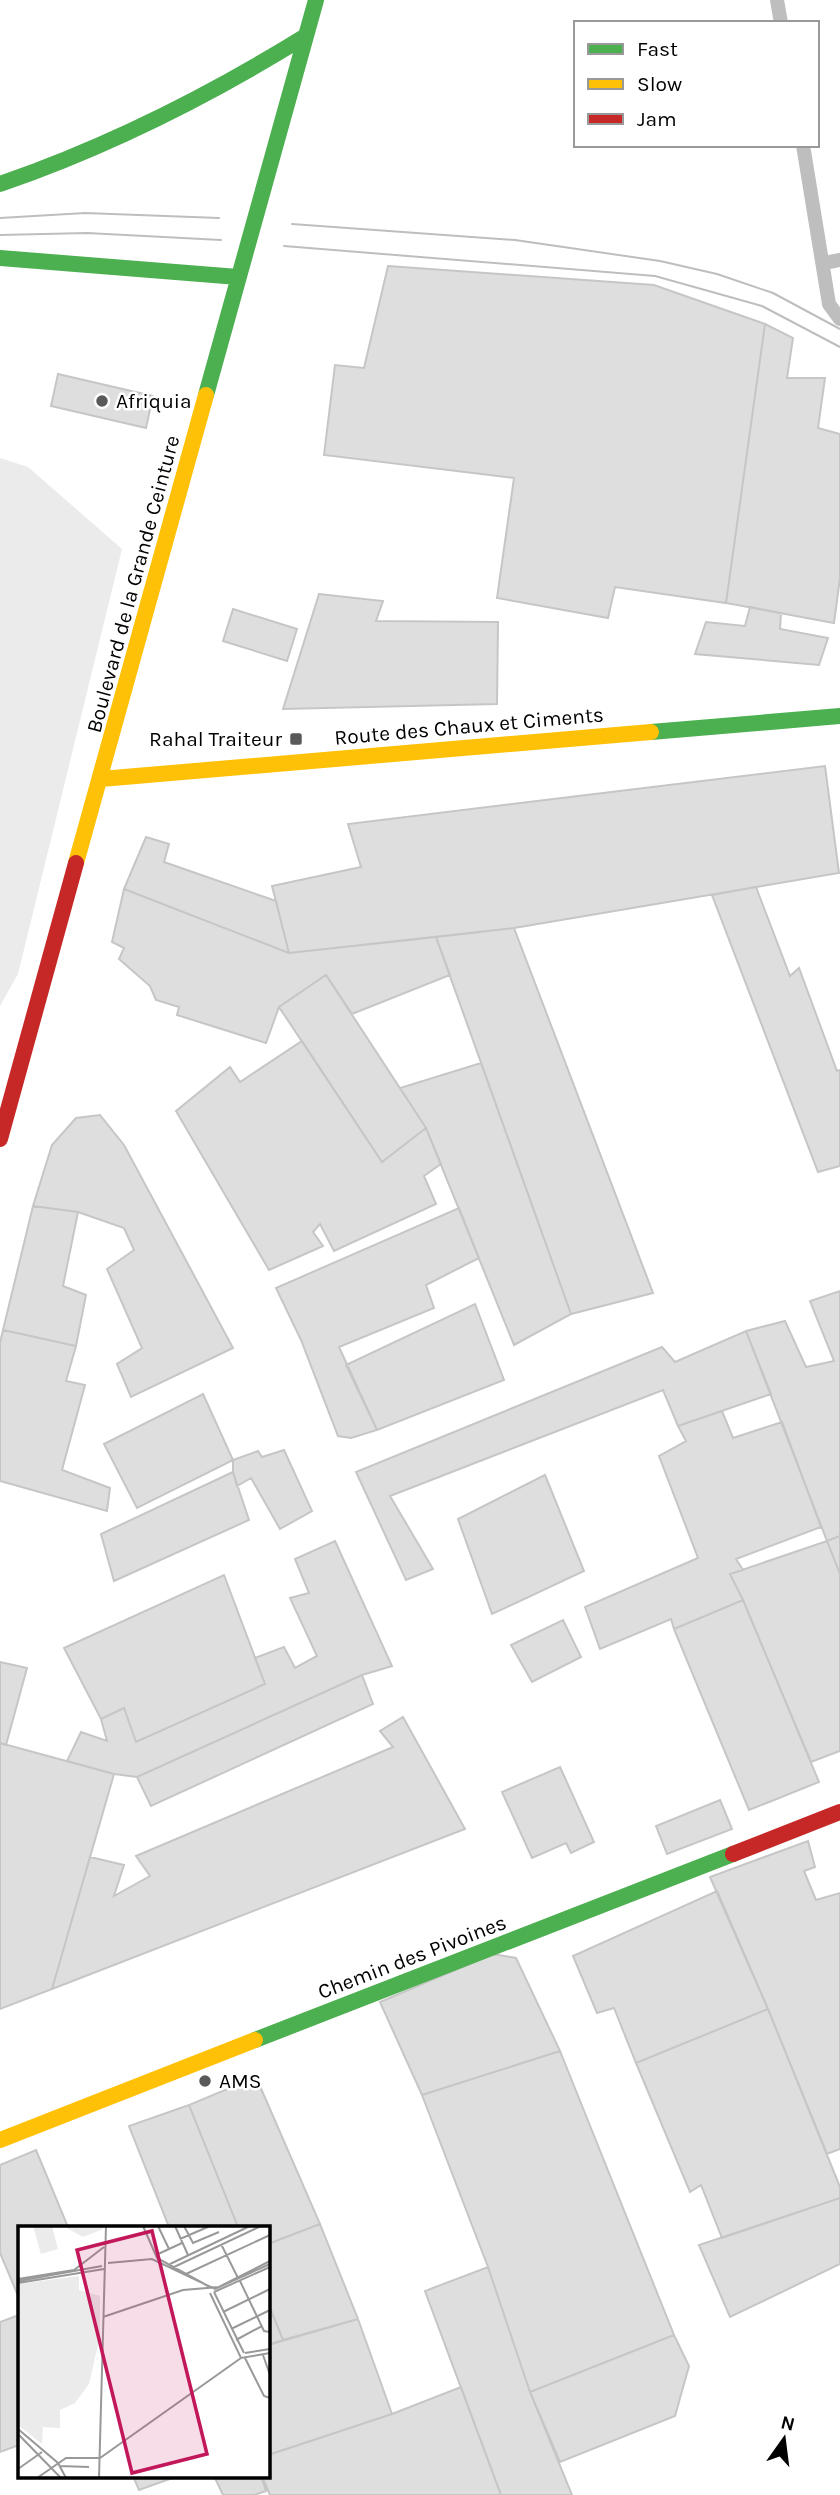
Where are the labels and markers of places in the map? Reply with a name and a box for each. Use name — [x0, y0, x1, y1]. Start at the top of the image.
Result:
place label: Afriquia — [116, 389, 192, 413]
marker: Afriquia — [94, 393, 110, 409]
place label: Rahal Traiteur — [149, 727, 282, 751]
marker: Rahal Traiteur — [288, 731, 304, 747]
place label: AMS — [219, 2069, 262, 2093]
marker: AMS — [197, 2073, 213, 2089]

